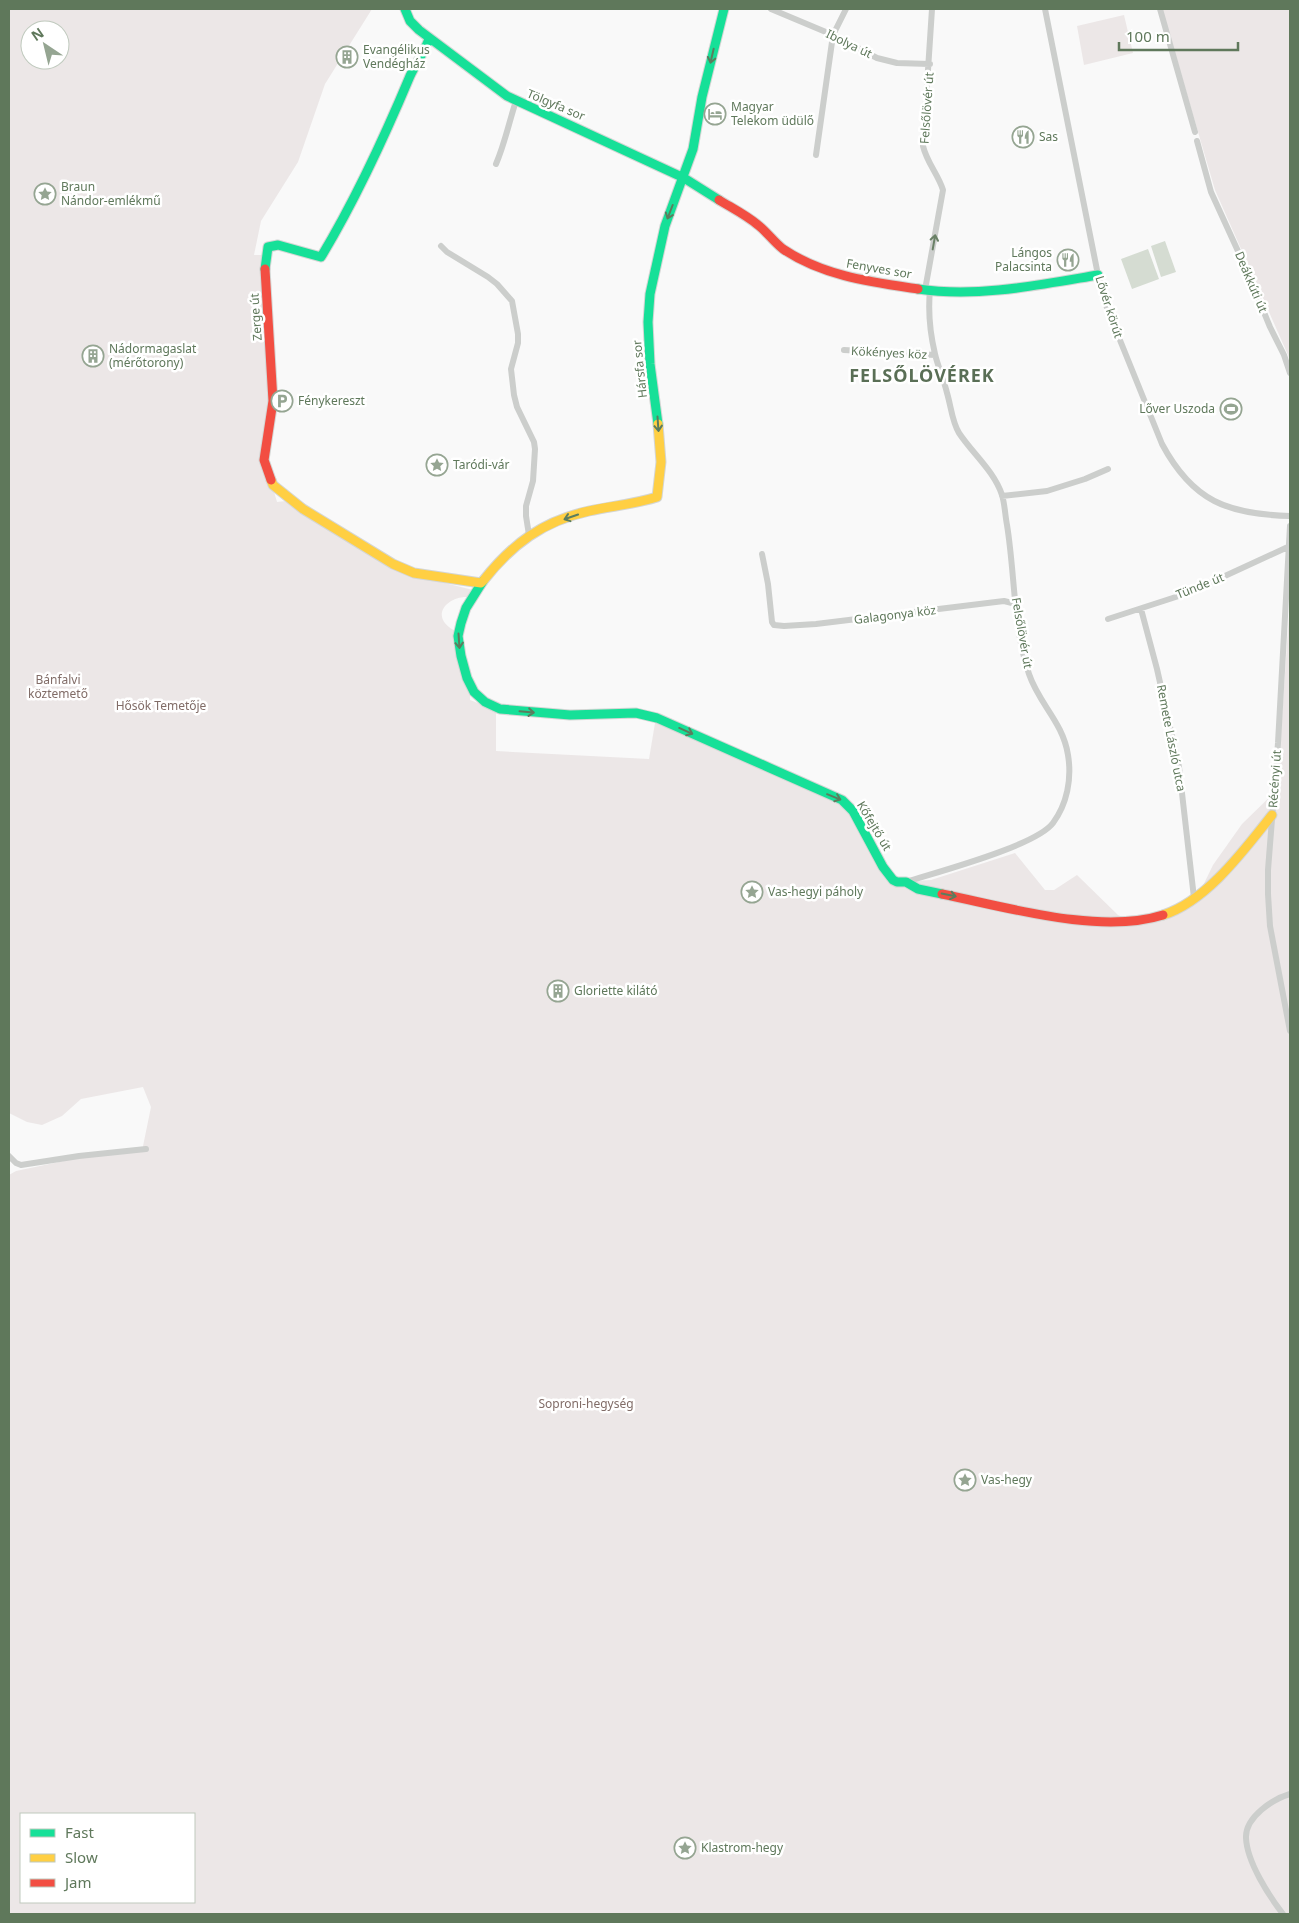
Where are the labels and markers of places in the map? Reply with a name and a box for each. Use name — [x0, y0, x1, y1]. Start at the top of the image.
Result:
place label: Evangélikus Vendégház — [363, 41, 430, 72]
building icon: Evangélikus Vendégház — [335, 45, 359, 69]
place label: Magyar Telekom üdülő — [731, 98, 814, 129]
hotel icon: Magyar Telekom üdülő — [703, 102, 727, 126]
restaurant icon: Sas — [1011, 125, 1035, 149]
place label: Sas — [1039, 128, 1058, 145]
place label: Braun Nándor-emlékmű — [61, 178, 161, 209]
place icon: Braun Nándor-emlékmű — [33, 182, 57, 206]
place label: Lángos Palacsinta — [995, 244, 1052, 275]
restaurant icon: Lángos Palacsinta — [1056, 248, 1080, 272]
place label: Nádormagaslat (mérőtorony) — [109, 340, 197, 371]
building icon: Nádormagaslat (mérőtorony) — [81, 344, 105, 368]
parking icon: Fénykereszt — [270, 389, 294, 413]
place label: Fénykereszt — [298, 392, 366, 409]
sports icon: Lőver Uszoda — [1219, 397, 1243, 421]
place label: Lőver Uszoda — [1139, 400, 1215, 417]
place icon: Taródi-vár — [425, 453, 449, 477]
place label: Taródi-vár — [453, 456, 510, 473]
place icon: Vas-hegyi páholy — [740, 880, 764, 904]
place label: Vas-hegyi páholy — [768, 883, 864, 900]
building icon: Gloriette kilátó — [546, 979, 570, 1003]
place label: Gloriette kilátó — [574, 982, 657, 999]
place icon: Vas-hegy — [953, 1468, 977, 1492]
place label: Vas-hegy — [981, 1471, 1033, 1488]
place icon: Klastrom-hegy — [673, 1836, 697, 1860]
place label: Klastrom-hegy — [701, 1839, 784, 1856]

